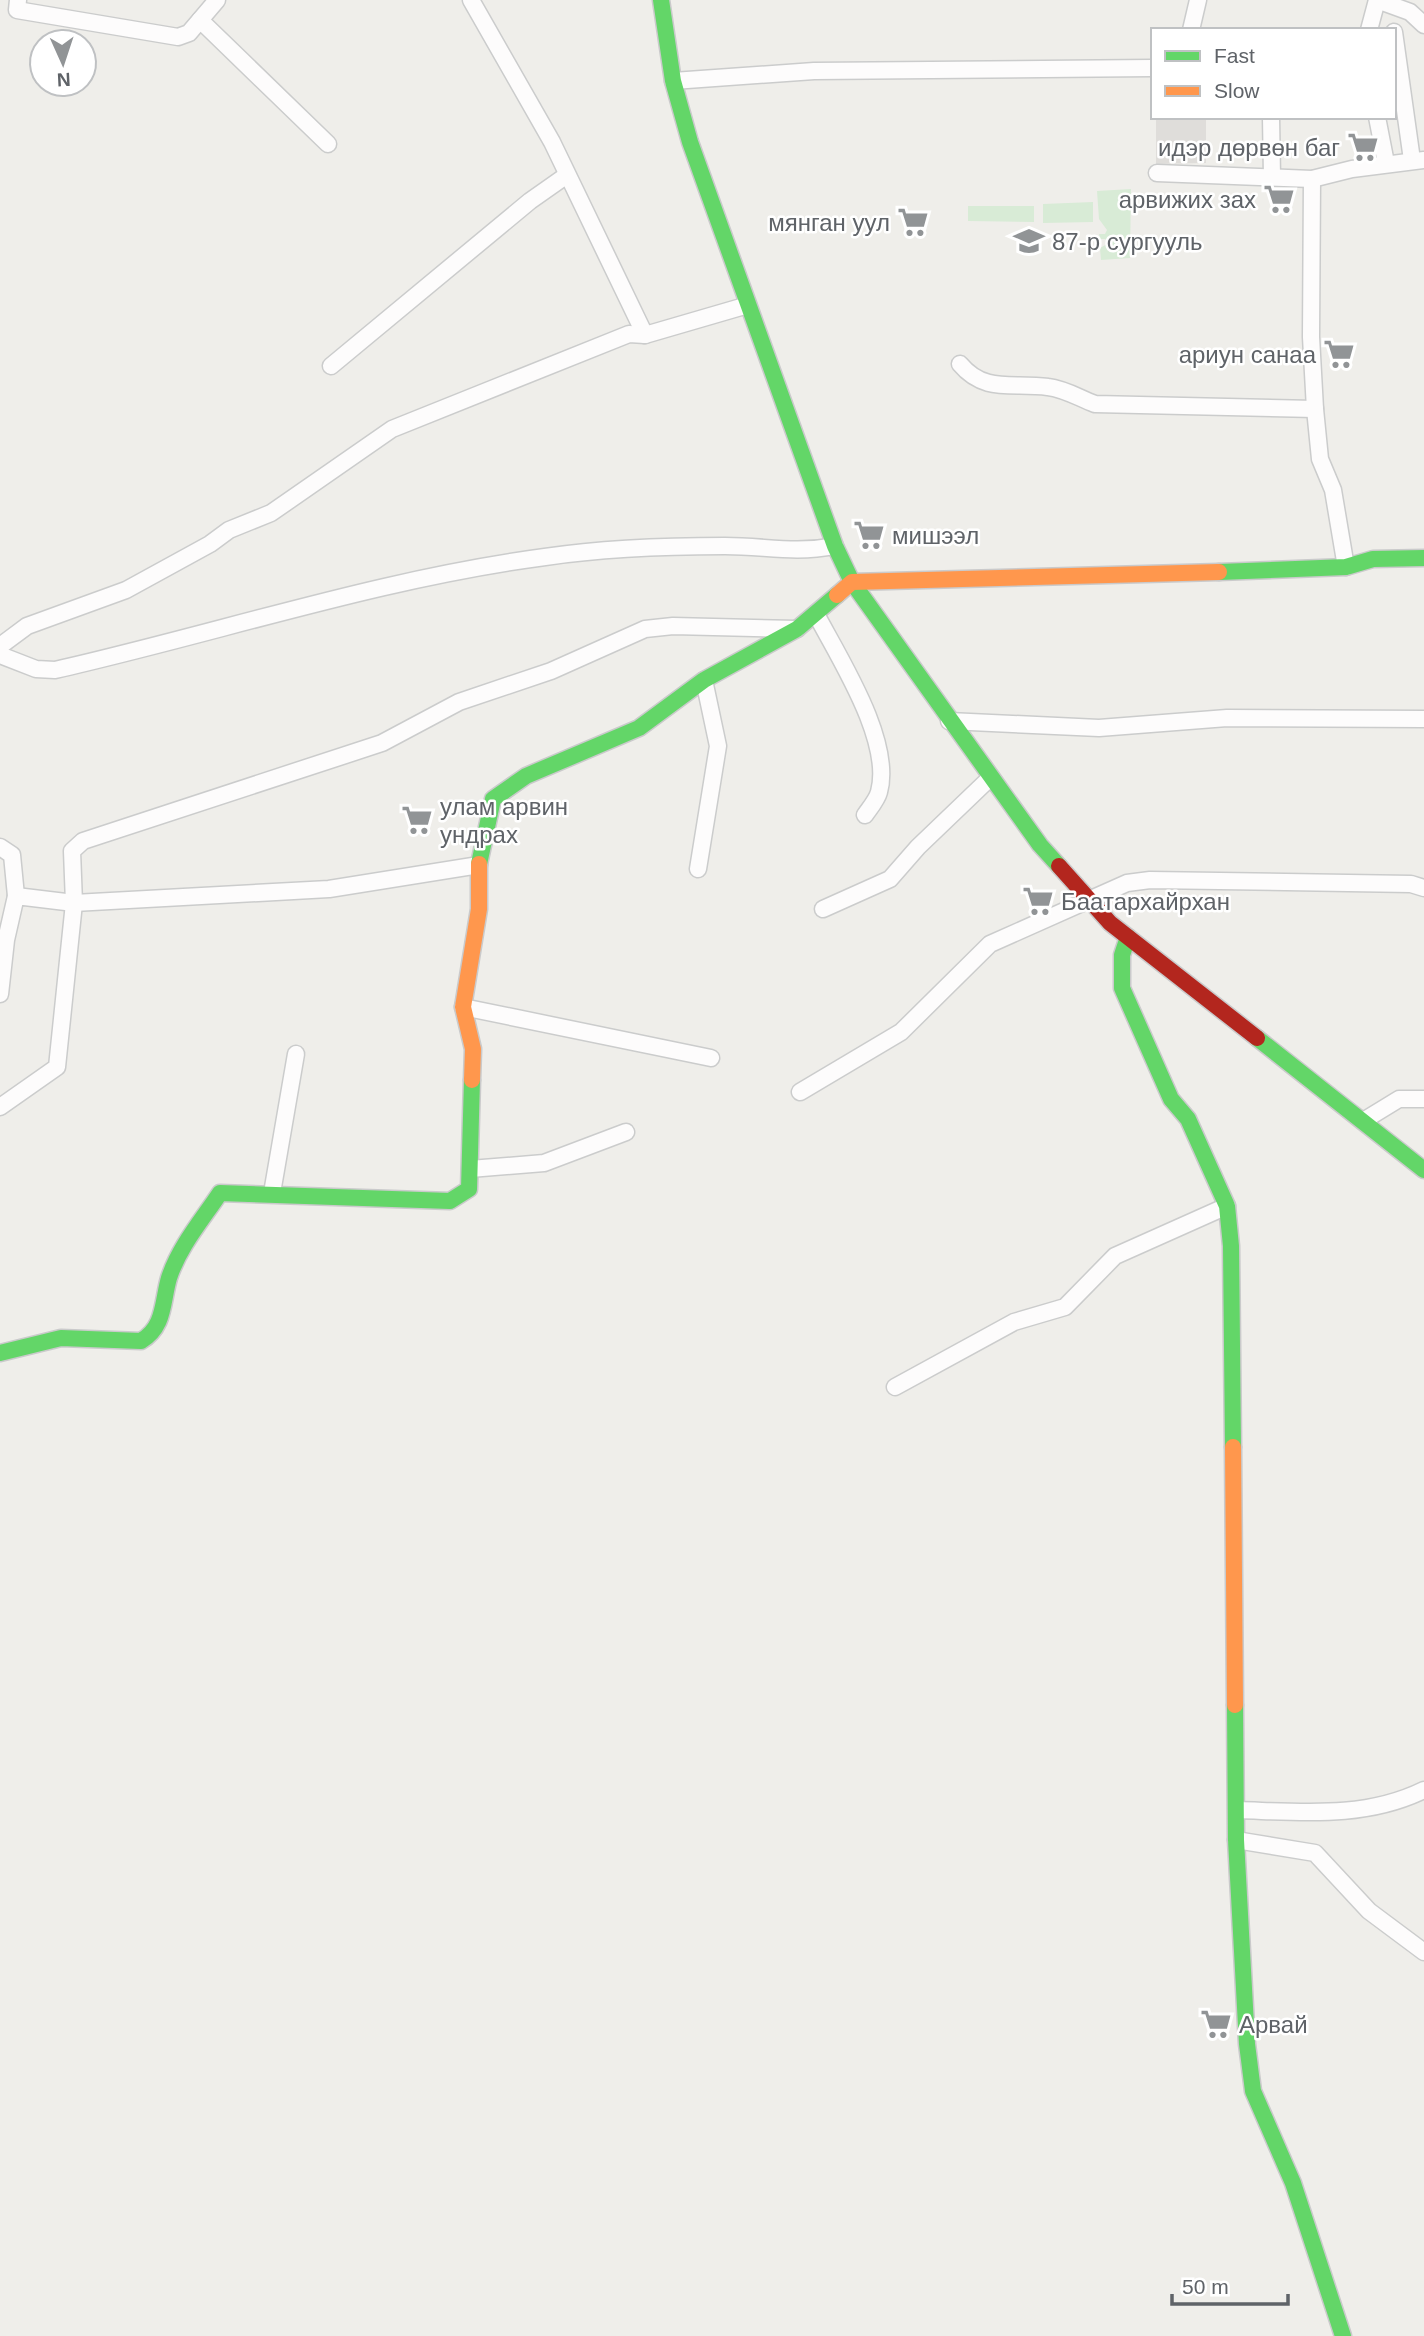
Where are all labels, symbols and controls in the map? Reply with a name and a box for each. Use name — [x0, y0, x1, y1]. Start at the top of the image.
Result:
north arrow — [28, 28, 98, 98]
legend — [1151, 28, 1396, 119]
text: Fast — [1214, 44, 1255, 67]
text: N — [56, 69, 71, 90]
text: Slow — [1214, 79, 1260, 102]
supermarket icon: идэр дөрвөн баг — [1346, 130, 1380, 164]
place label: идэр дөрвөн баг — [1158, 134, 1340, 161]
supermarket icon: арвижих зах — [1262, 182, 1296, 216]
place label: арвижих зах — [1119, 186, 1256, 213]
supermarket icon: мянган уул — [896, 205, 930, 239]
place label: мянган уул — [768, 209, 890, 236]
school or university icon: 87-р сургууль — [1012, 224, 1046, 258]
place label: 87-р сургууль — [1052, 228, 1203, 255]
supermarket icon: ариун санаа — [1322, 337, 1356, 371]
place label: ариун санаа — [1179, 341, 1317, 368]
supermarket icon: мишээл — [852, 518, 886, 552]
place label: мишээл — [892, 522, 979, 549]
place label: улам арвин ундрах — [440, 793, 568, 848]
supermarket icon: улам арвин ундрах — [400, 803, 434, 837]
supermarket icon: Баатархайрхан — [1021, 884, 1055, 918]
place label: Баатархайрхан — [1061, 888, 1230, 915]
supermarket icon: Арвай — [1199, 2007, 1233, 2041]
place label: Арвай — [1239, 2011, 1308, 2038]
scale bar — [1172, 2262, 1288, 2306]
text: 50 m — [1182, 2275, 1229, 2298]

